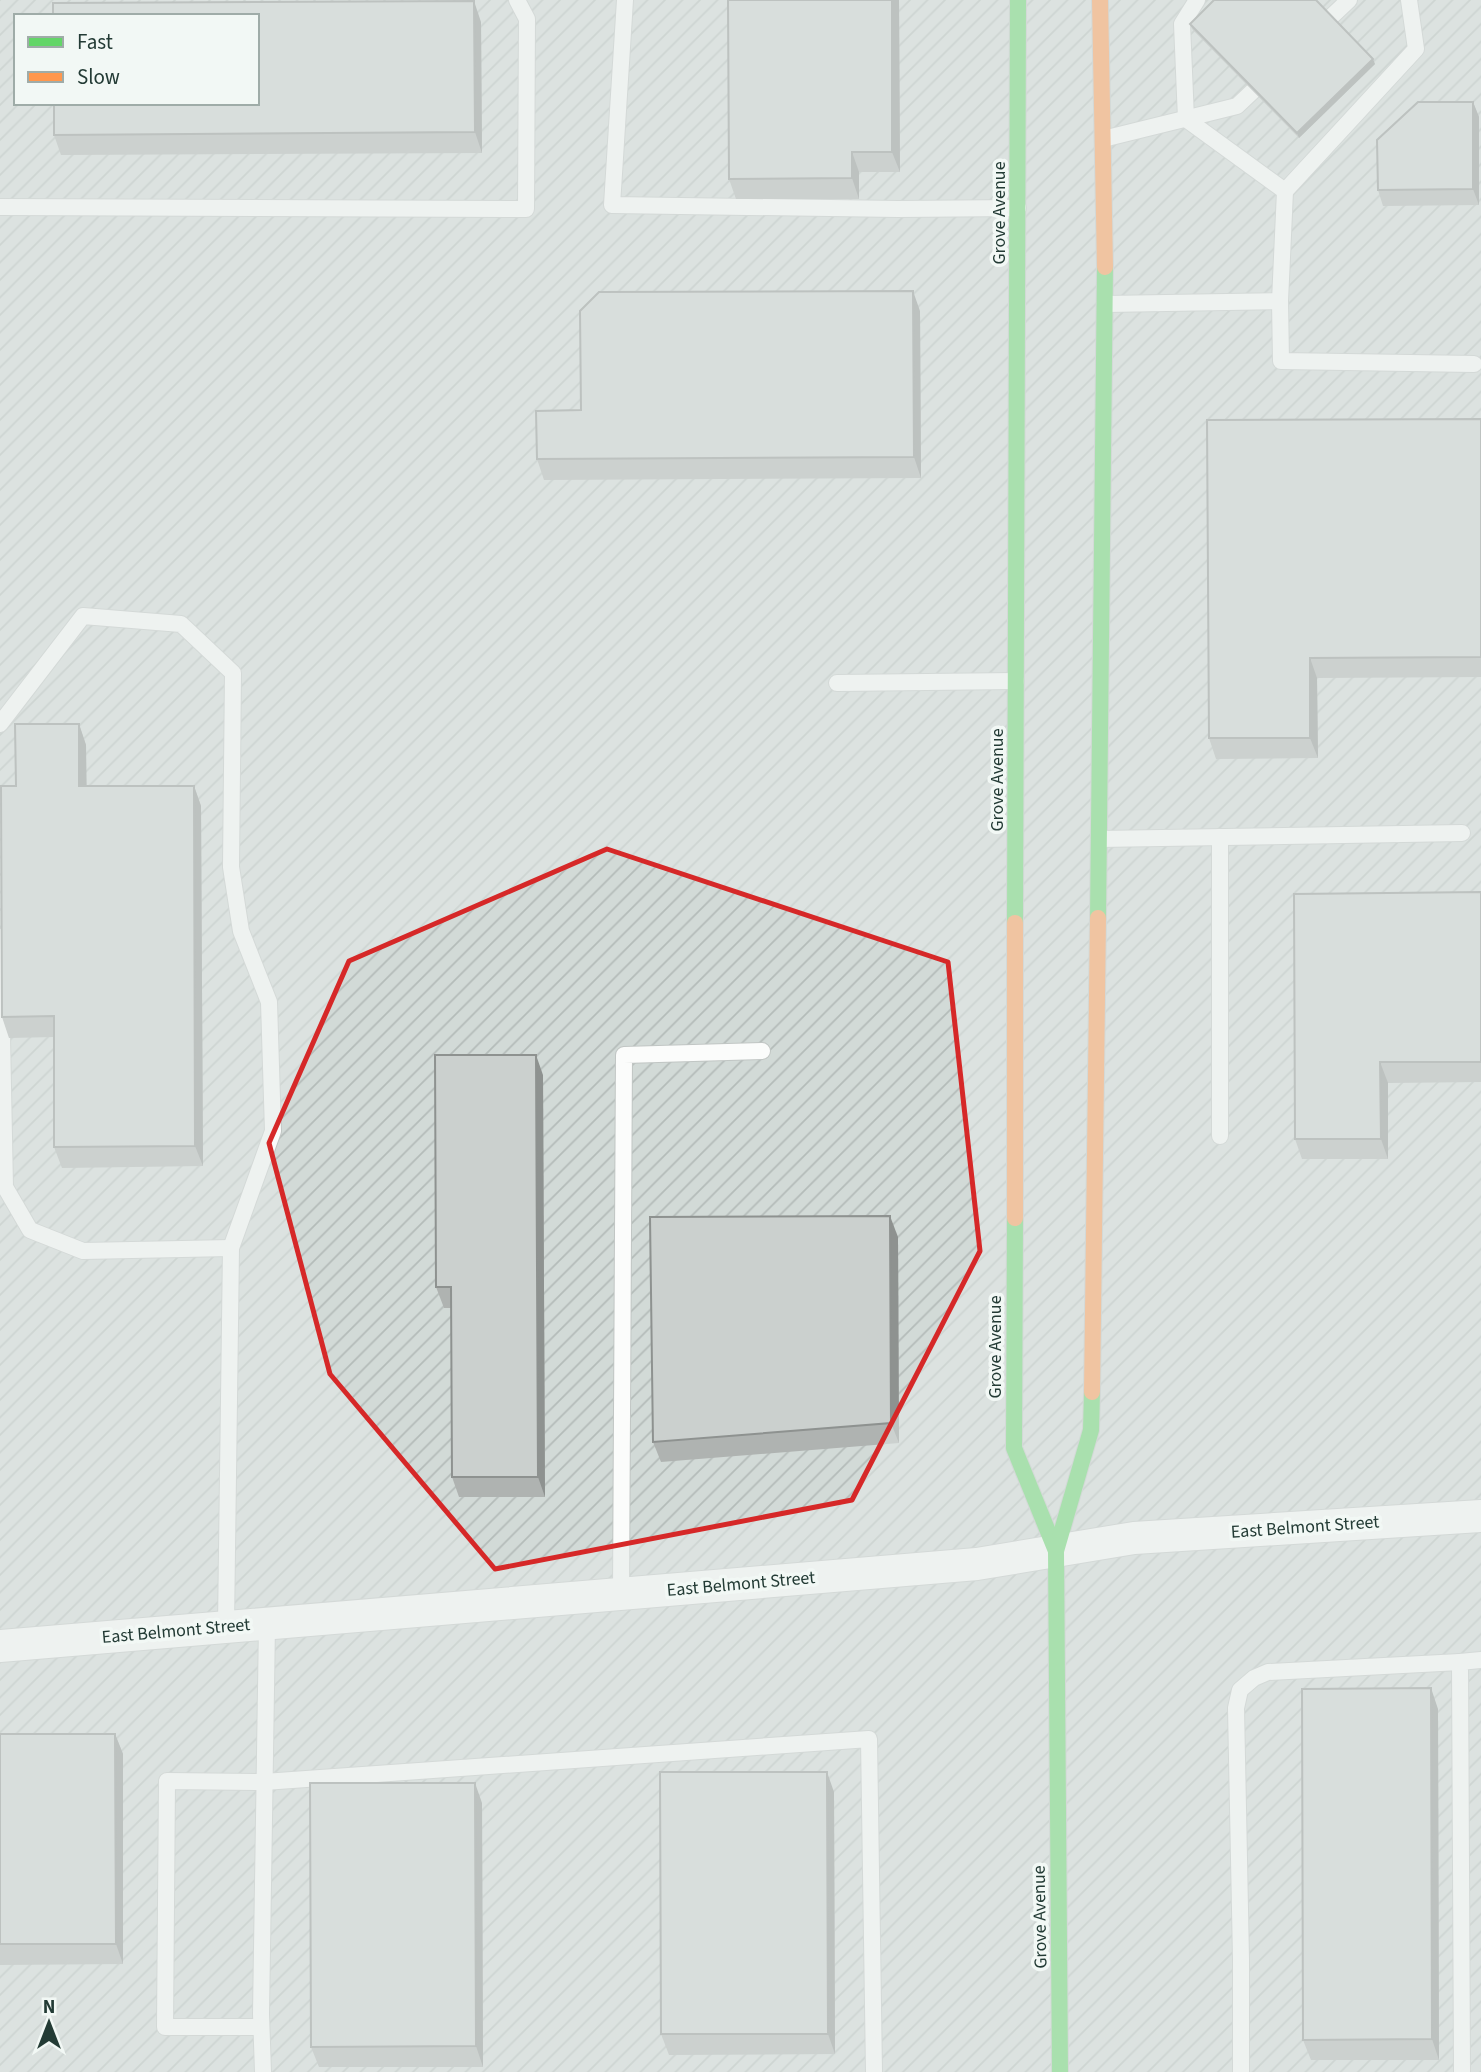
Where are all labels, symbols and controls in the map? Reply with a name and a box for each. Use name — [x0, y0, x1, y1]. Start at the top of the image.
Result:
legend — [14, 14, 259, 105]
text: Fast — [77, 27, 113, 57]
text: Slow — [77, 62, 120, 92]
street label: Grove Avenue — [987, 161, 1012, 265]
street label: Grove Avenue — [985, 728, 1010, 832]
street label: Grove Avenue — [983, 1295, 1008, 1399]
street label: East Belmont Street — [1230, 1509, 1380, 1545]
street label: East Belmont Street — [666, 1565, 816, 1603]
street label: East Belmont Street — [101, 1612, 251, 1650]
street label: Grove Avenue — [1027, 1865, 1053, 1969]
north arrow — [14, 1988, 84, 2058]
text: N — [43, 1994, 55, 2021]

